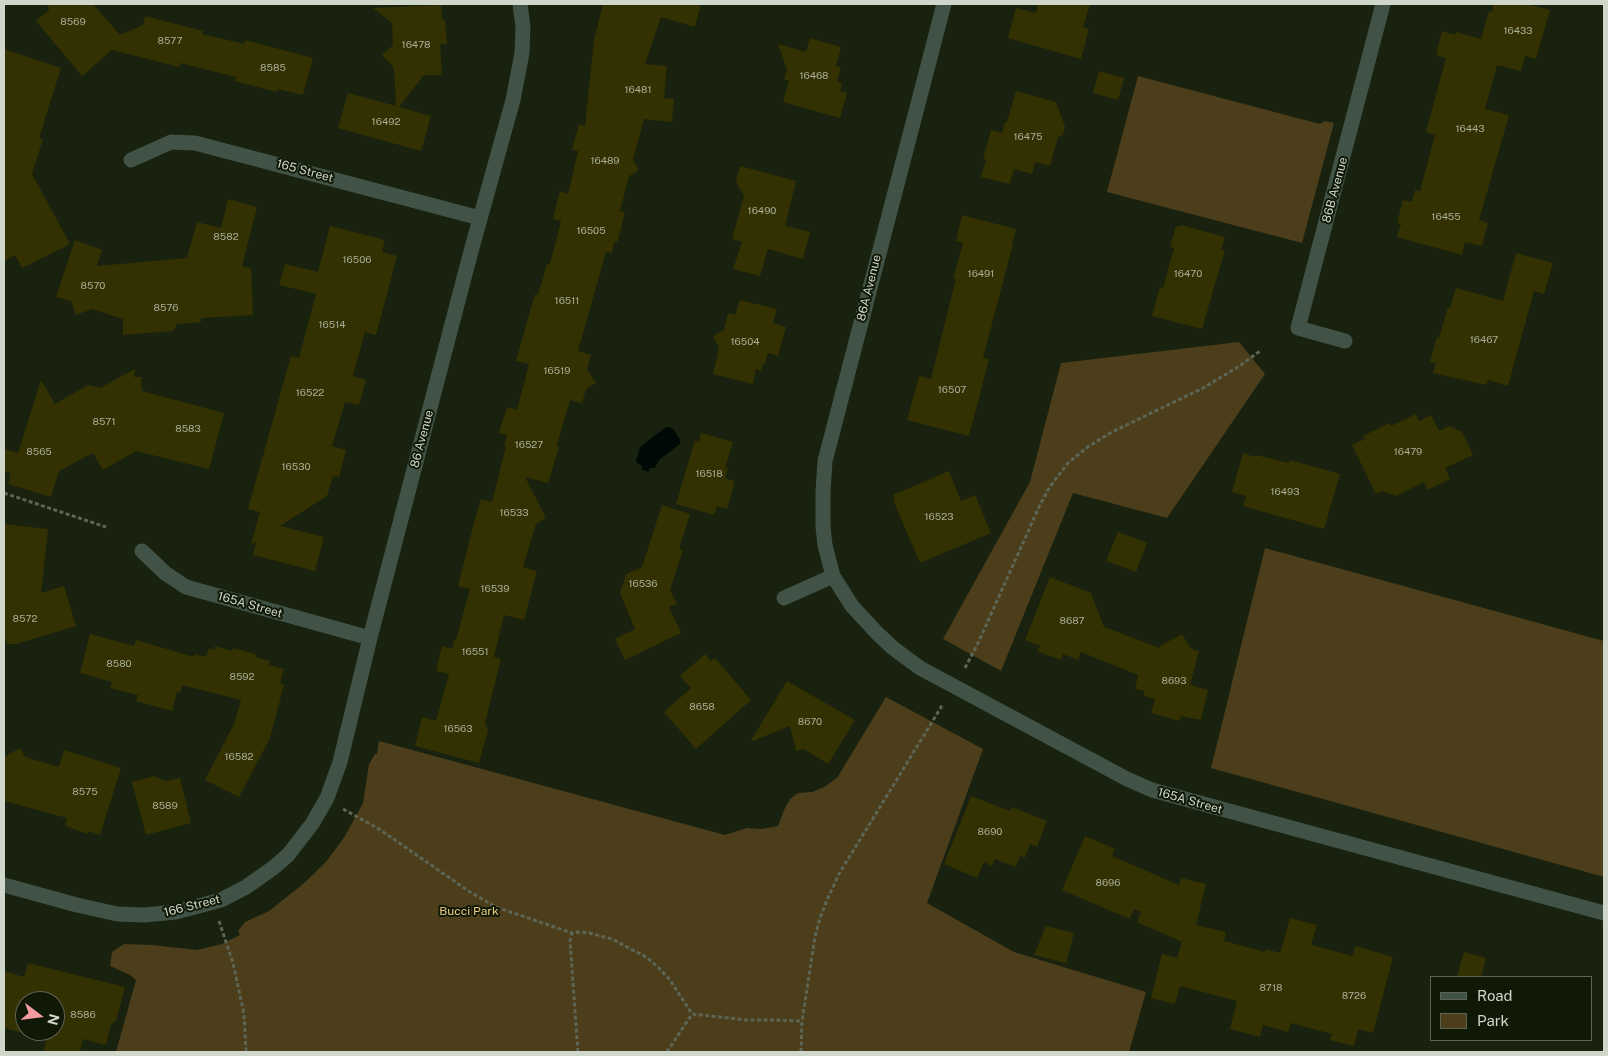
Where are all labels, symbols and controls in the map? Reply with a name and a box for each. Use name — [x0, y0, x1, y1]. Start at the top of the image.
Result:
house number: 8569 — [60, 16, 86, 28]
house number: 16433 — [1503, 25, 1533, 37]
house number: 8577 — [157, 35, 183, 47]
house number: 16478 — [402, 39, 430, 51]
house number: 8585 — [260, 62, 286, 74]
house number: 16468 — [799, 70, 829, 82]
house number: 16481 — [624, 84, 652, 96]
house number: 16492 — [372, 116, 400, 128]
house number: 16443 — [1455, 123, 1485, 135]
house number: 16475 — [1014, 131, 1042, 143]
house number: 16489 — [590, 155, 620, 167]
street label: 86B Avenue — [1319, 156, 1351, 224]
street label: 165 Street — [275, 157, 335, 185]
house number: 16490 — [748, 205, 776, 217]
house number: 16455 — [1431, 211, 1461, 223]
house number: 16505 — [576, 225, 606, 237]
house number: 8582 — [213, 231, 239, 243]
street label: 86A Avenue — [854, 253, 884, 323]
house number: 16506 — [343, 254, 371, 266]
house number: 16491 — [968, 268, 994, 280]
house number: 16470 — [1174, 268, 1202, 280]
house number: 8570 — [81, 280, 105, 292]
house number: 16511 — [555, 295, 579, 307]
house number: 8576 — [154, 302, 178, 314]
house number: 16514 — [318, 319, 346, 331]
house number: 16467 — [1470, 334, 1498, 346]
house number: 16504 — [730, 336, 760, 348]
house number: 16519 — [543, 365, 571, 377]
house number: 16507 — [938, 384, 966, 396]
house number: 16522 — [296, 387, 324, 399]
street label: 86 Avenue — [407, 409, 437, 469]
house number: 8571 — [92, 416, 116, 428]
house number: 8583 — [175, 423, 201, 435]
house number: 16527 — [515, 439, 543, 451]
house number: 8565 — [26, 446, 52, 458]
house number: 16479 — [1394, 446, 1422, 458]
house number: 16530 — [281, 461, 311, 473]
house number: 16518 — [695, 468, 723, 480]
house number: 16493 — [1270, 486, 1300, 498]
house number: 16533 — [499, 507, 529, 519]
house number: 16523 — [925, 511, 953, 523]
house number: 16536 — [628, 578, 658, 590]
house number: 16539 — [480, 583, 510, 595]
street label: 165A Street — [216, 589, 284, 621]
house number: 8572 — [13, 613, 37, 625]
house number: 8687 — [1060, 615, 1084, 627]
house number: 16551 — [461, 646, 489, 658]
house number: 8580 — [106, 658, 132, 670]
house number: 8592 — [229, 671, 255, 683]
house number: 8693 — [1161, 675, 1187, 687]
house number: 8658 — [689, 701, 715, 713]
house number: 8670 — [798, 716, 822, 728]
house number: 16563 — [443, 723, 473, 735]
house number: 16582 — [224, 751, 254, 763]
street label: 165A Street — [1156, 785, 1224, 817]
house number: 8575 — [72, 786, 98, 798]
house number: 8589 — [152, 800, 178, 812]
house number: 8690 — [978, 826, 1002, 838]
house number: 8696 — [1096, 877, 1120, 889]
street label: 166 Street — [162, 892, 222, 920]
park label: Bucci Park — [439, 904, 499, 918]
legend — [1430, 976, 1593, 1041]
house number: 8718 — [1259, 982, 1283, 994]
text: Road — [1477, 987, 1513, 1004]
house number: 8726 — [1342, 990, 1366, 1002]
north arrow — [15, 991, 65, 1041]
house number: 8586 — [70, 1009, 96, 1021]
text: N — [44, 1012, 63, 1027]
text: Park — [1477, 1012, 1509, 1029]

